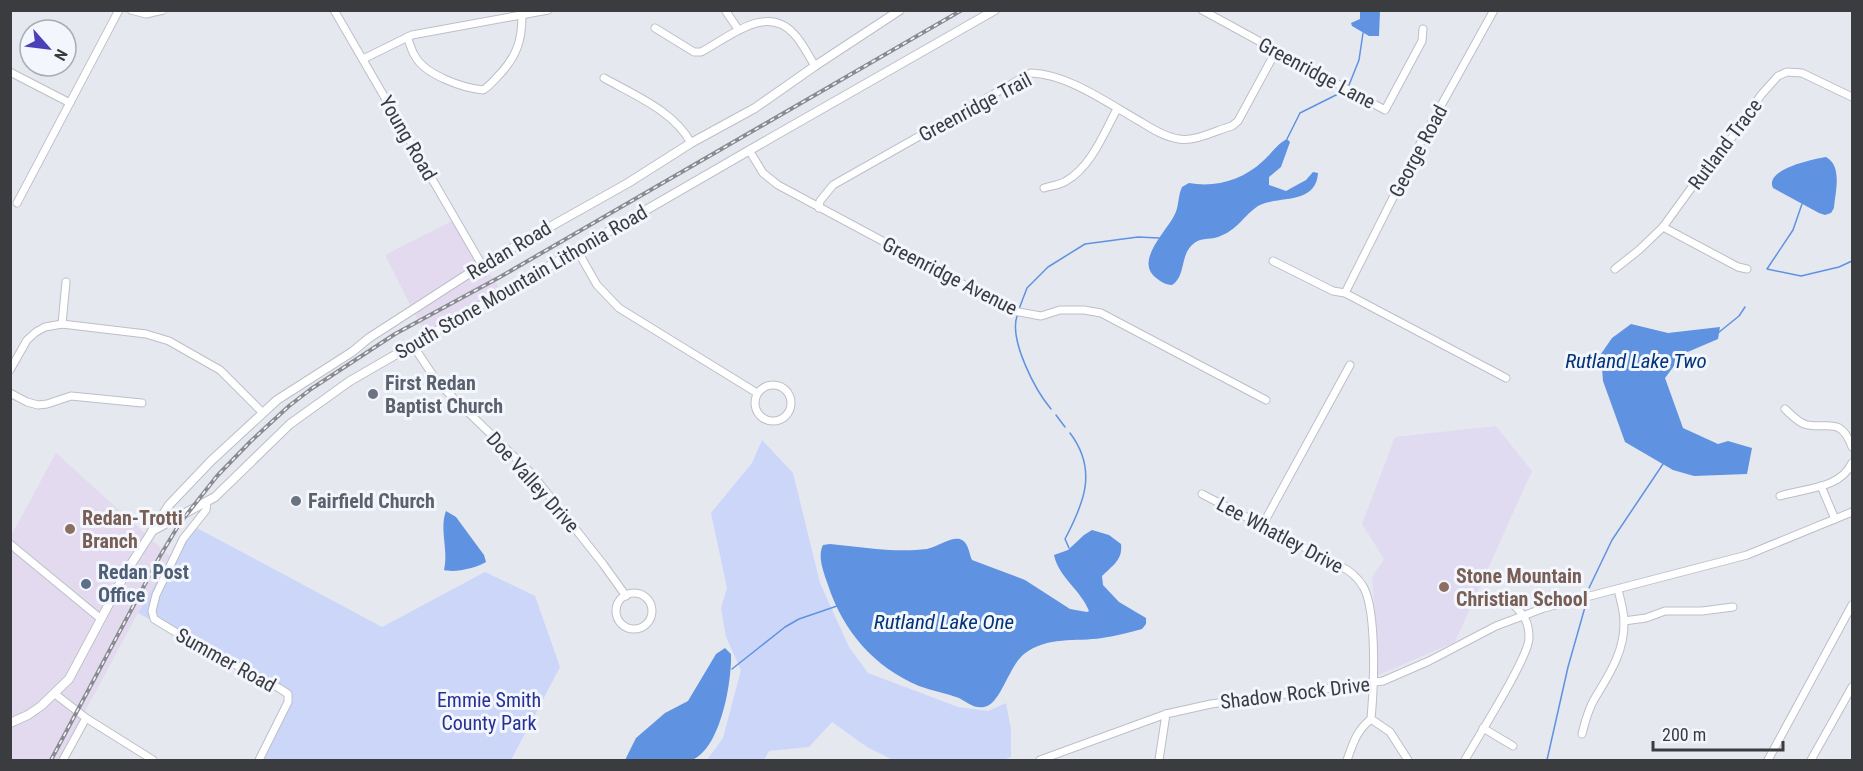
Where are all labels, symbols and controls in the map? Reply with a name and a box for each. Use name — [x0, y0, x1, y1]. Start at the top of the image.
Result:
north arrow — [18, 18, 78, 78]
street label: Greenridge Lane — [1255, 32, 1379, 114]
text: N — [50, 46, 71, 64]
street label: Greenridge Trail — [914, 67, 1036, 147]
street label: Young Road — [374, 91, 442, 185]
street label: Rutland Trace — [1683, 94, 1767, 194]
street label: George Road — [1384, 101, 1452, 201]
street label: South Stone Mountain Lithonia Road — [391, 200, 651, 364]
street label: Redan Road — [463, 216, 555, 284]
street label: Greenridge Avenue — [879, 232, 1021, 320]
water label: Rutland Lake Two — [1565, 349, 1707, 373]
place label: First Redan Baptist Church — [385, 371, 503, 418]
marker: First Redan Baptist Church — [366, 387, 380, 401]
street label: Doe Valley Drive — [482, 427, 584, 537]
place label: Fairfield Church — [308, 489, 435, 513]
street label: Lee Whatley Drive — [1213, 492, 1347, 578]
marker: Fairfield Church — [289, 494, 303, 508]
place label: Redan-Trotti Branch — [82, 506, 183, 553]
marker: Redan-Trotti Branch — [63, 522, 77, 536]
place label: Redan Post Office — [98, 560, 189, 607]
place label: Stone Mountain Christian School — [1456, 564, 1588, 611]
marker: Redan Post Office — [79, 577, 93, 591]
marker: Stone Mountain Christian School — [1437, 580, 1451, 594]
water label: Rutland Lake One — [874, 610, 1014, 634]
street label: Summer Road — [172, 623, 280, 697]
street label: Shadow Rock Drive — [1219, 672, 1371, 714]
park label: Emmie Smith County Park — [437, 688, 541, 735]
scale bar — [1653, 714, 1784, 752]
text: 200 m — [1662, 724, 1706, 745]

